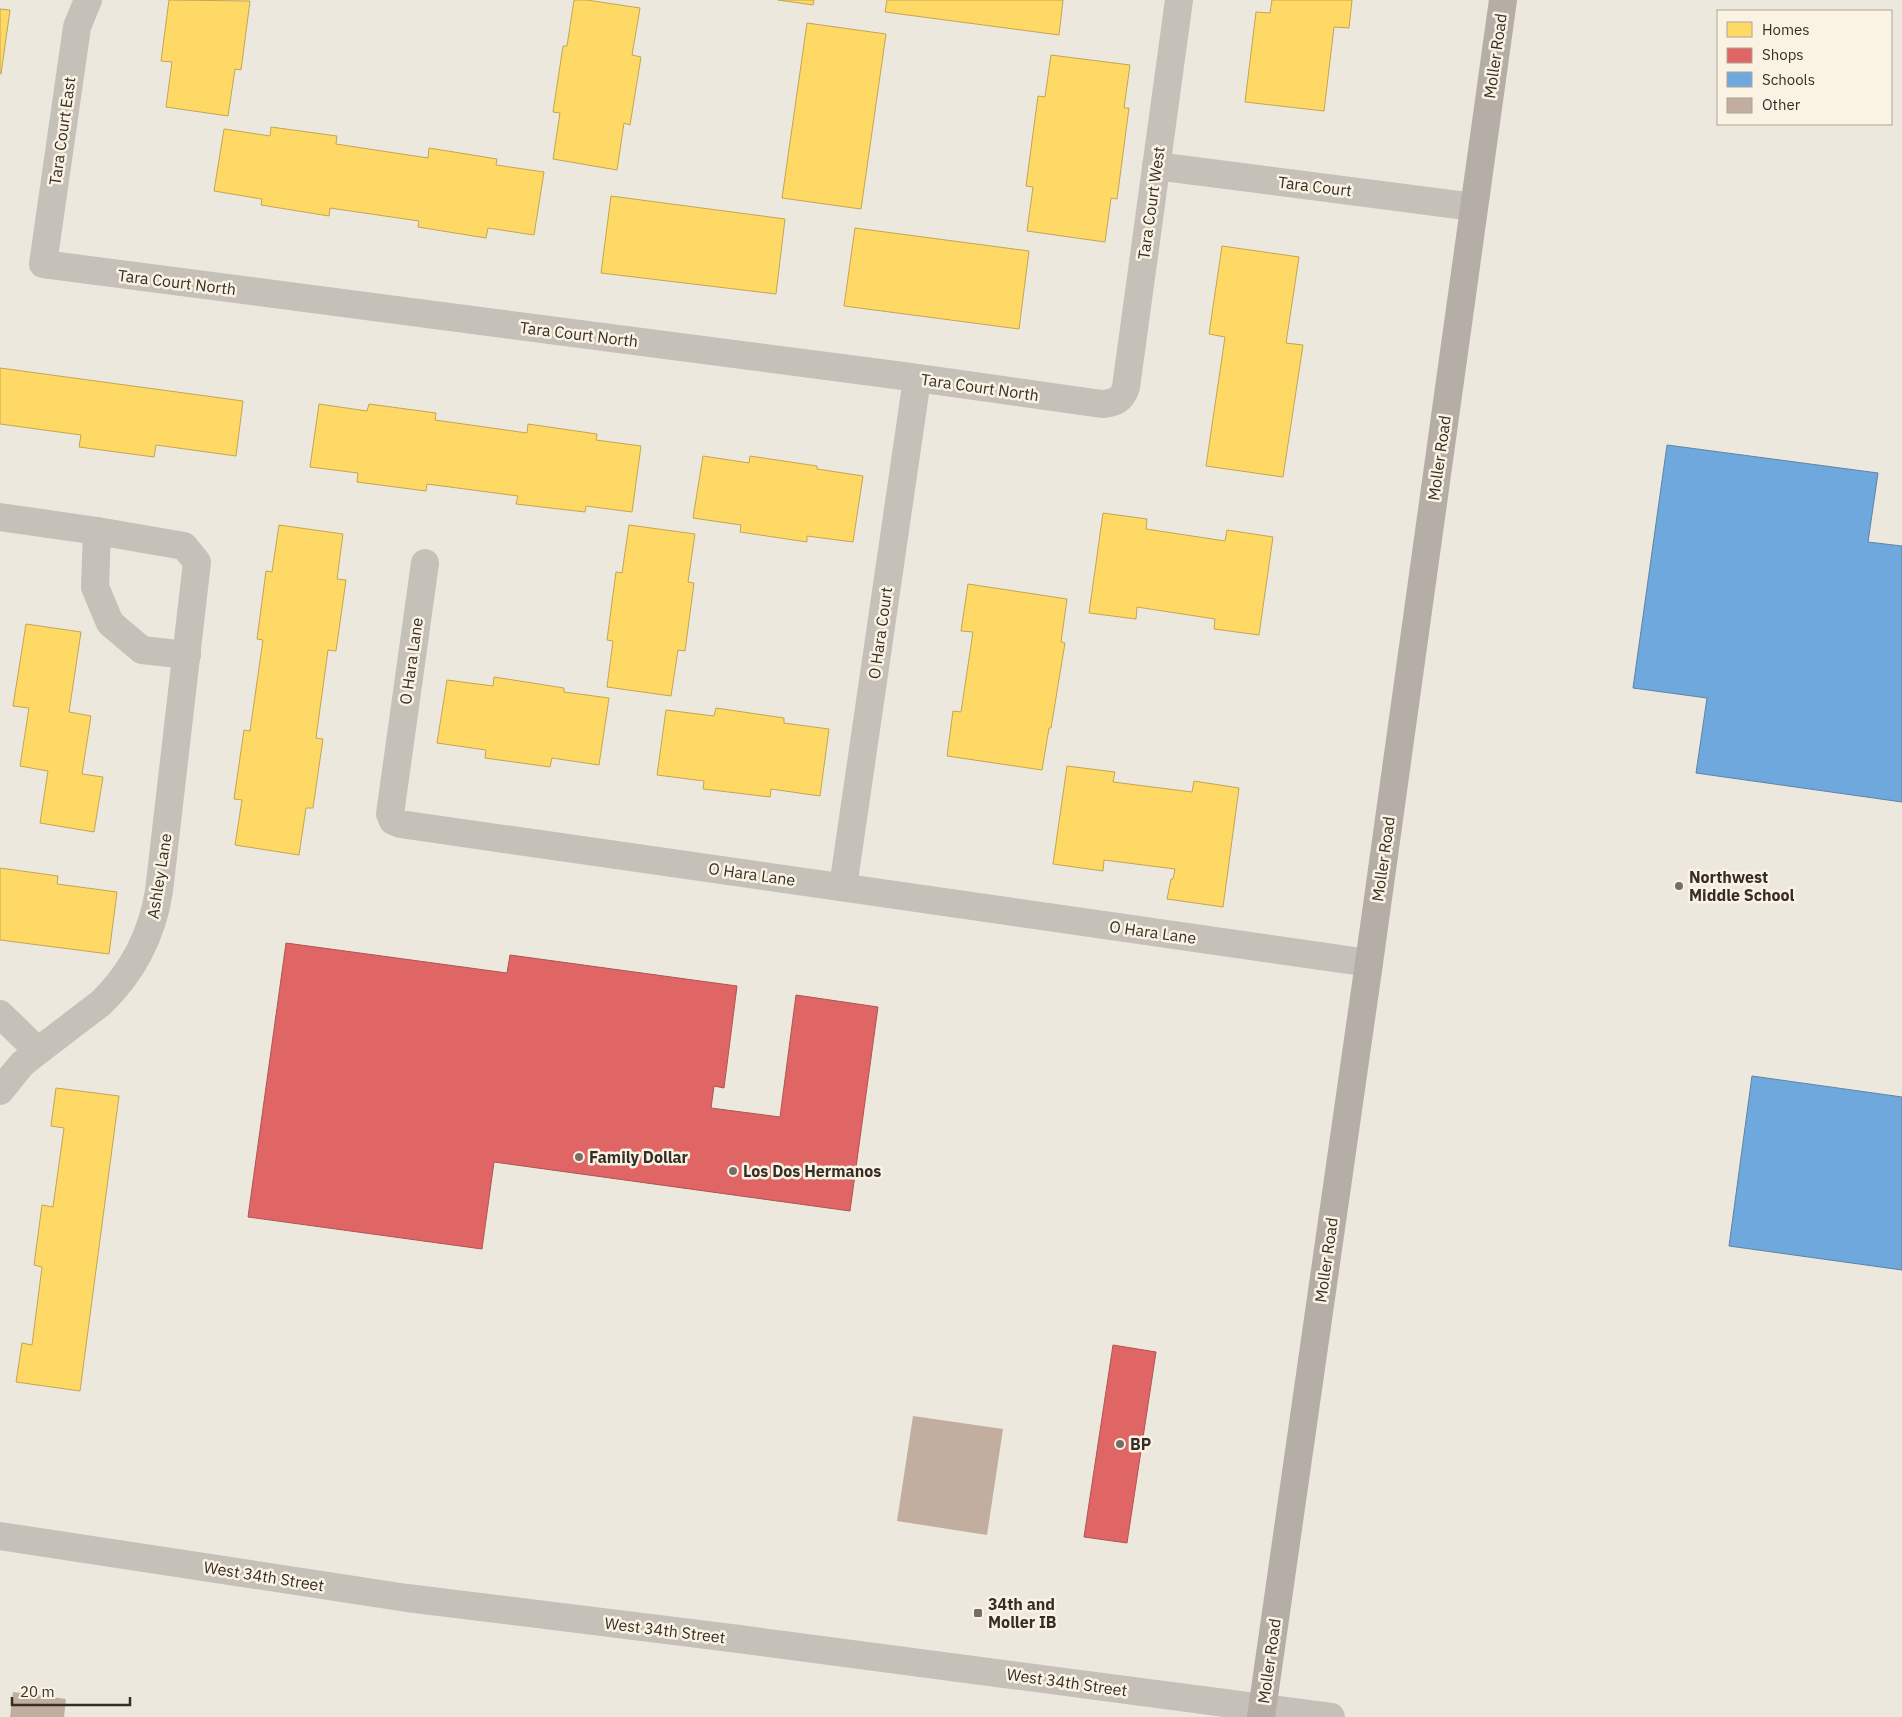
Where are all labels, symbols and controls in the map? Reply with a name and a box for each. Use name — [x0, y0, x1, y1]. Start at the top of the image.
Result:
legend — [1717, 10, 1892, 125]
street label: Moller Road — [1479, 12, 1511, 100]
text: Homes — [1762, 20, 1810, 39]
text: Shops — [1762, 45, 1804, 64]
text: Schools — [1762, 70, 1815, 89]
street label: Tara Court East — [44, 76, 80, 186]
text: Other — [1762, 95, 1801, 114]
street label: Tara Court West — [1133, 145, 1169, 261]
street label: Tara Court — [1277, 172, 1353, 200]
street label: Tara Court North — [117, 265, 237, 299]
street label: Tara Court North — [519, 317, 639, 351]
street label: Tara Court North — [920, 369, 1040, 405]
street label: Moller Road — [1423, 414, 1455, 502]
street label: O Hara Court — [864, 586, 896, 680]
street label: O Hara Lane — [395, 616, 427, 706]
street label: Moller Road — [1367, 815, 1399, 903]
street label: Ashley Lane — [142, 832, 176, 920]
street label: O Hara Lane — [707, 858, 797, 890]
place label: Northwest Middle School — [1689, 867, 1795, 905]
marker: Northwest Middle School — [1673, 880, 1685, 892]
street label: O Hara Lane — [1108, 916, 1198, 948]
place label: Family Dollar — [589, 1147, 689, 1167]
marker: Family Dollar — [573, 1151, 585, 1163]
place label: Los Dos Hermanos — [743, 1161, 881, 1181]
marker: Los Dos Hermanos — [727, 1165, 739, 1177]
street label: Moller Road — [1310, 1216, 1342, 1304]
place label: BP — [1130, 1434, 1151, 1454]
marker: BP — [1114, 1438, 1126, 1450]
street label: West 34th Street — [202, 1557, 326, 1595]
place label: 34th and Moller IB — [988, 1594, 1057, 1632]
marker: 34th and Moller IB — [972, 1607, 984, 1619]
street label: West 34th Street — [604, 1613, 726, 1647]
street label: Moller Road — [1253, 1617, 1285, 1705]
street label: West 34th Street — [1005, 1664, 1129, 1700]
scale bar — [12, 1674, 130, 1706]
text: 20 m — [20, 1682, 55, 1701]

